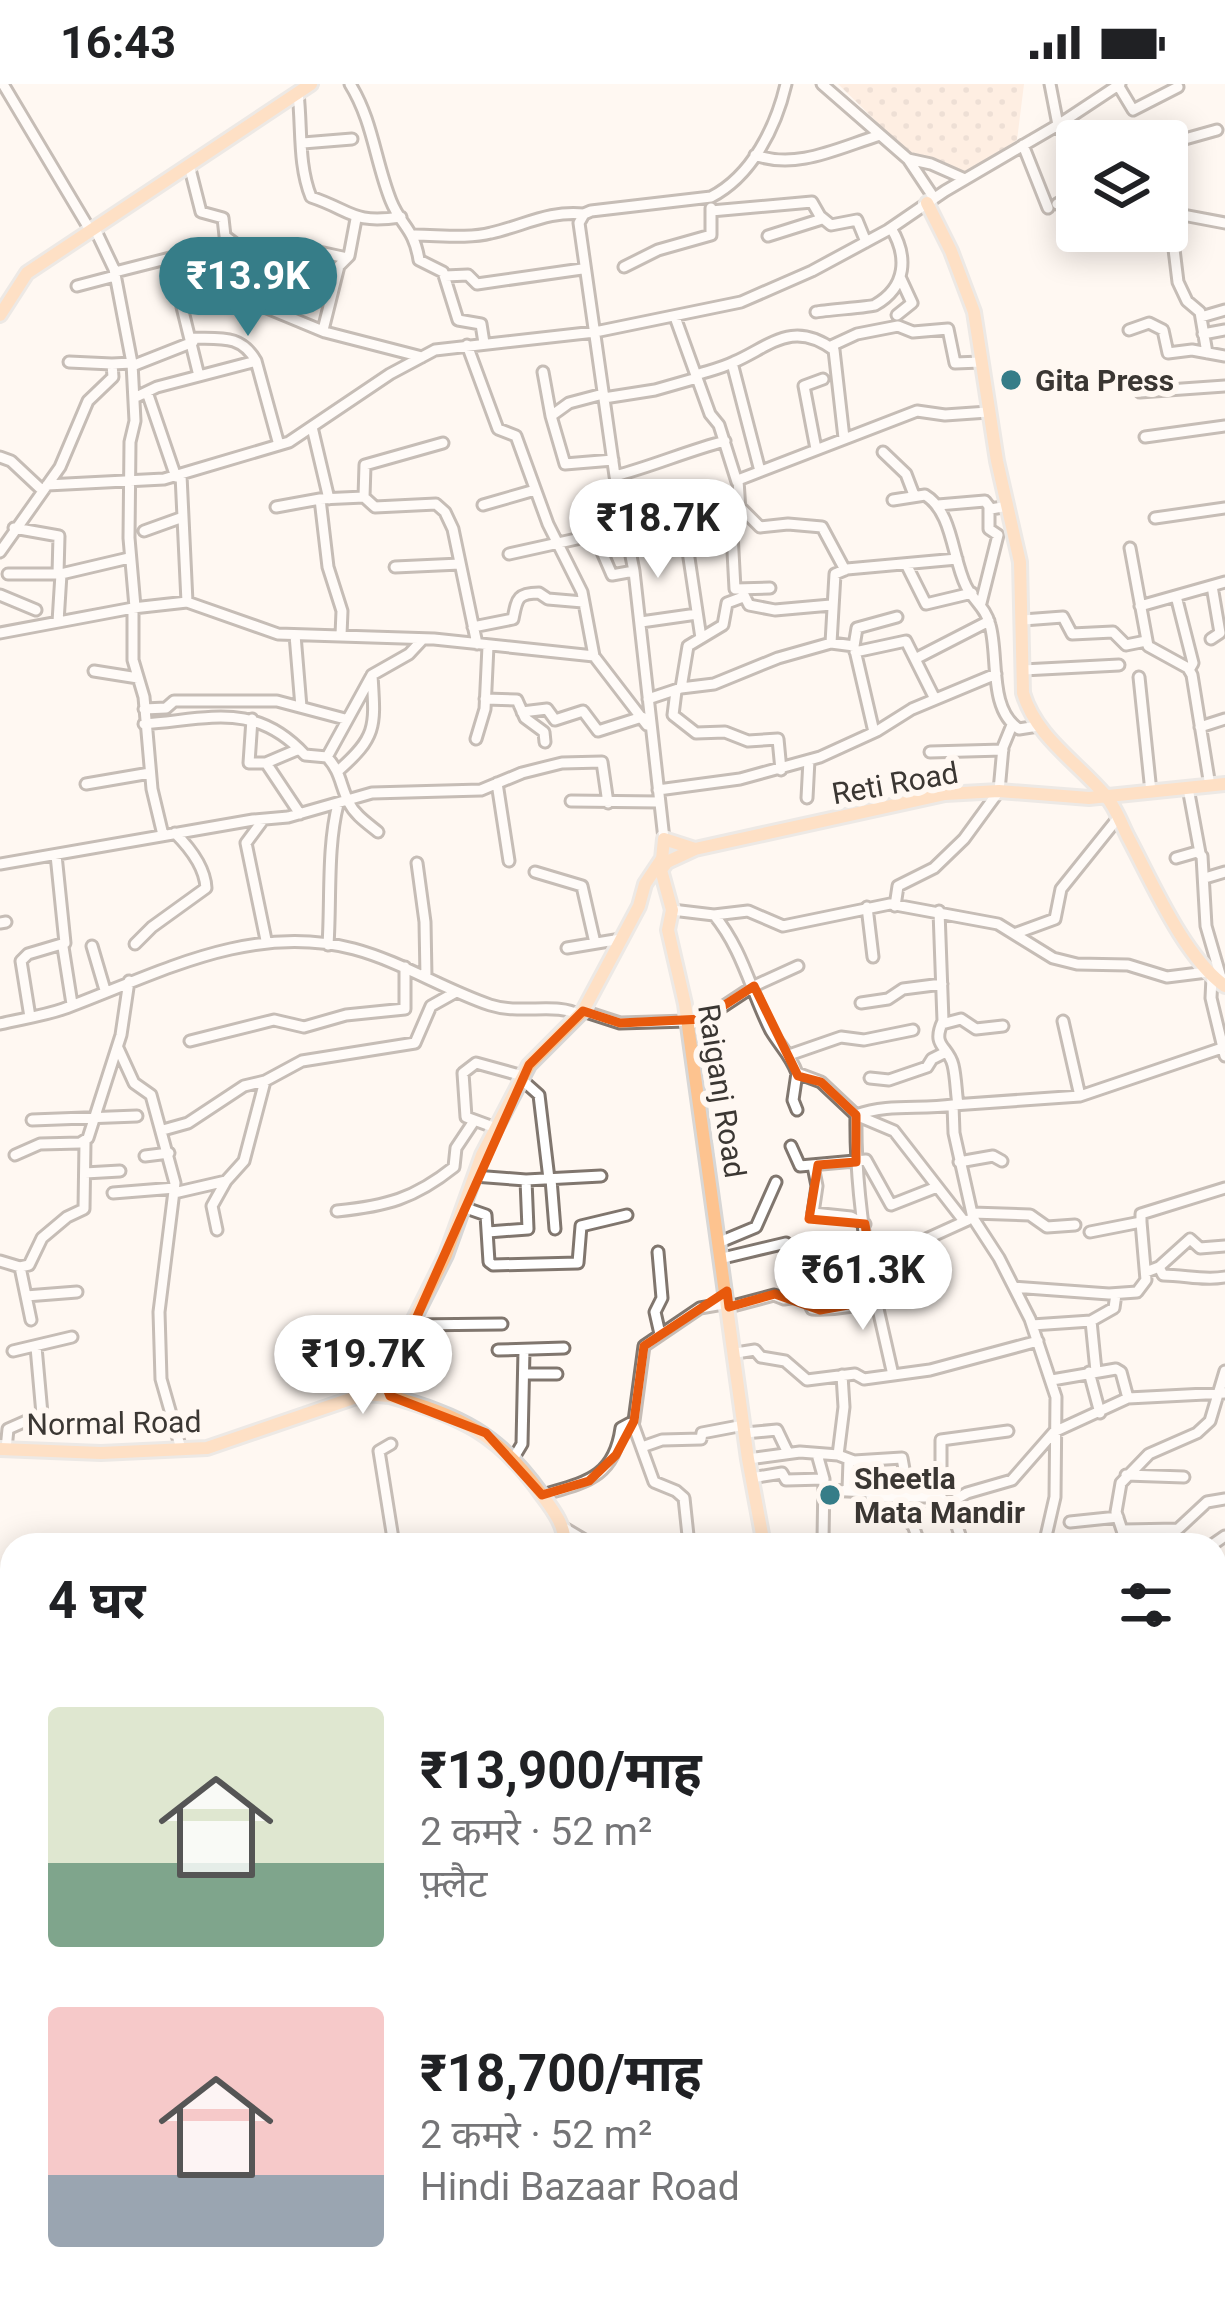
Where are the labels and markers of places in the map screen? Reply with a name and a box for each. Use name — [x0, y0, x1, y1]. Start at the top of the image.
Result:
pin: ₹13.9K — [150, 237, 346, 339]
place label: Gita Press — [1035, 363, 1174, 398]
marker: Gita Press — [998, 367, 1024, 393]
pin: ₹18.7K — [560, 479, 756, 581]
pin: ₹61.3K — [765, 1231, 961, 1333]
pin: ₹19.7K — [265, 1315, 461, 1417]
place label: Sheetla Mata Mandir — [854, 1461, 1025, 1530]
marker: Sheetla Mata Mandir — [817, 1482, 843, 1508]

